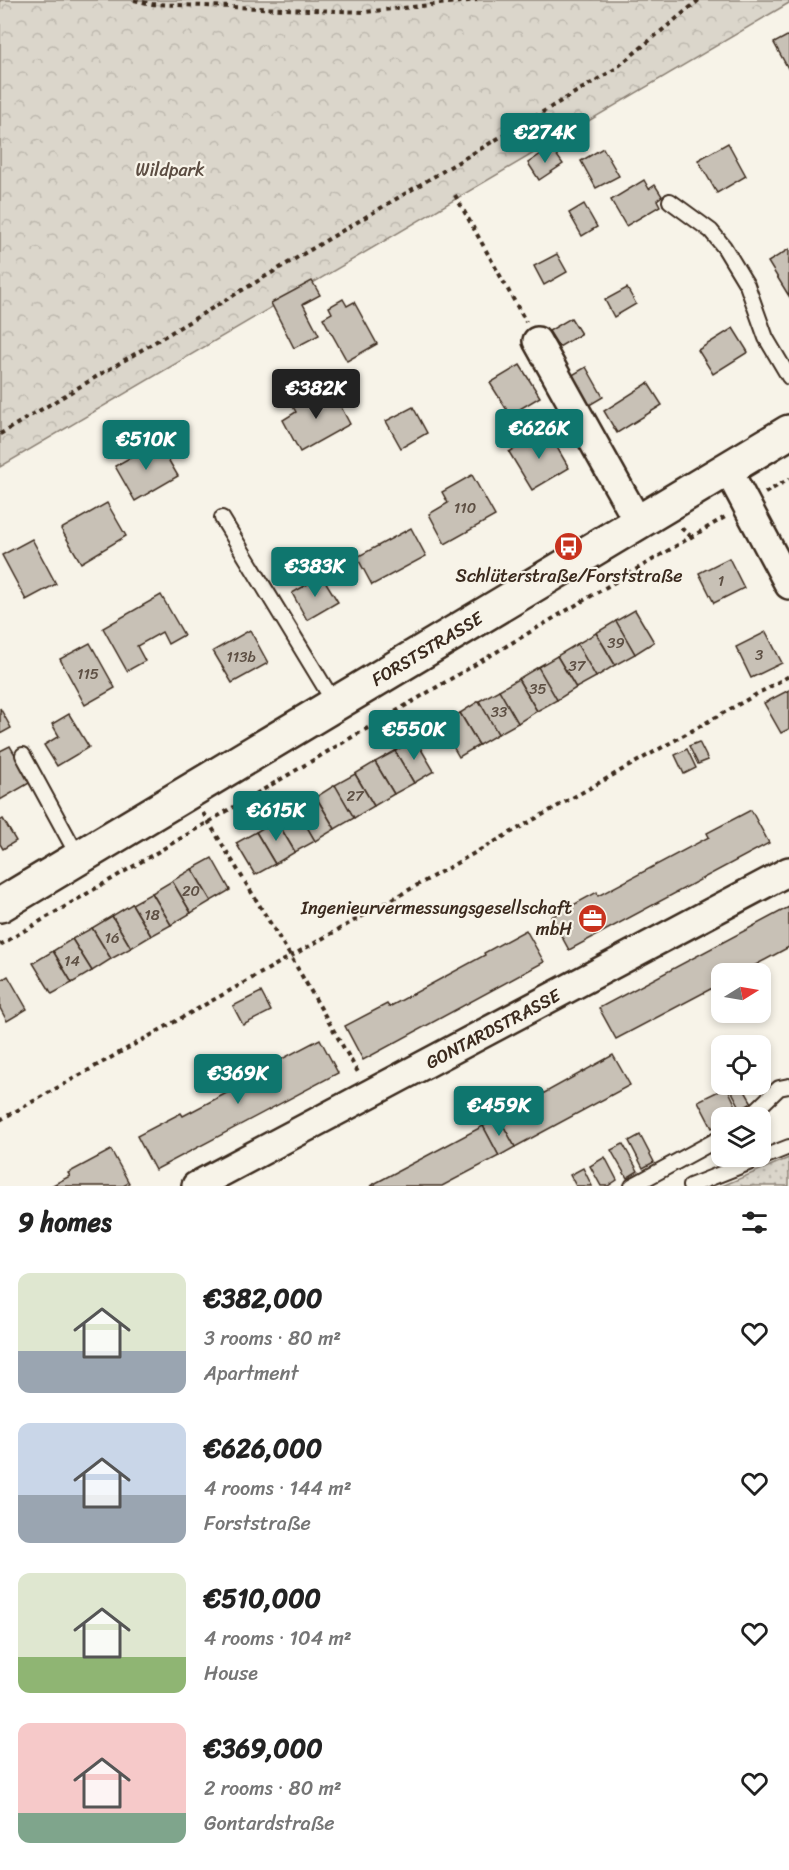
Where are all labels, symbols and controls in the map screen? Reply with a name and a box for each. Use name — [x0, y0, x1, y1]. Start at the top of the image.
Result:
pin: €274K — [503, 113, 587, 164]
text: €274K — [515, 115, 575, 150]
park label: Wildpark — [136, 154, 205, 186]
pin: €382K — [274, 369, 358, 420]
text: €382K — [286, 371, 346, 406]
pin: €626K — [497, 409, 581, 460]
text: €626K — [509, 411, 569, 446]
pin: €510K — [104, 420, 188, 471]
text: €510K — [117, 422, 175, 457]
house number: 110 — [454, 495, 476, 521]
bus stop icon: Schlüterstraße/Forststraße — [553, 531, 585, 563]
pin: €383K — [273, 547, 357, 598]
text: €383K — [285, 549, 345, 584]
place label: Schlüterstraße/Forststraße — [456, 560, 682, 592]
house number: 1 — [718, 568, 724, 594]
street label: FORSTSTRASSE — [365, 602, 490, 695]
house number: 39 — [607, 630, 625, 656]
house number: 3 — [755, 642, 763, 668]
house number: 113b — [226, 644, 256, 670]
house number: 37 — [569, 653, 587, 679]
house number: 115 — [77, 661, 99, 687]
house number: 35 — [529, 676, 547, 702]
house number: 33 — [491, 699, 507, 725]
pin: €550K — [372, 710, 456, 761]
text: €550K — [383, 712, 445, 747]
house number: 27 — [346, 783, 365, 809]
pin: €615K — [234, 791, 318, 842]
text: €615K — [247, 793, 305, 828]
house number: 20 — [182, 878, 200, 904]
place label: Ingenieurvermessungsgesellschaft mbH — [300, 892, 573, 945]
house number: 18 — [144, 902, 160, 928]
office icon: Ingenieurvermessungsgesellschaft mbH — [577, 902, 609, 934]
house number: 16 — [105, 925, 119, 951]
house number: 14 — [64, 948, 80, 974]
north arrow — [711, 963, 771, 1023]
map controls — [711, 963, 771, 1167]
street label: GONTARDSTRASSE — [420, 979, 567, 1078]
button: locate — [711, 1035, 771, 1095]
pin: €369K — [196, 1054, 280, 1105]
text: €369K — [208, 1056, 268, 1091]
pin: €459K — [457, 1086, 541, 1137]
text: €459K — [468, 1088, 530, 1123]
button: layers — [711, 1107, 771, 1167]
text: 9 homes — [18, 1199, 112, 1245]
icon: filters — [738, 1206, 771, 1239]
text: €382,000 — [204, 1275, 323, 1321]
icon: home — [66, 1297, 138, 1369]
icon: heart — [738, 1317, 771, 1350]
text: 3 rooms · 80 m² — [204, 1321, 341, 1356]
text: Apartment — [204, 1356, 298, 1391]
text: €626,000 — [204, 1425, 322, 1471]
icon: home — [66, 1447, 138, 1519]
icon: heart — [738, 1467, 771, 1500]
text: 4 rooms · 144 m² — [204, 1471, 352, 1506]
text: Forststraße — [204, 1506, 311, 1541]
text: €510,000 — [204, 1575, 321, 1621]
icon: home — [66, 1597, 138, 1669]
icon: heart — [738, 1617, 771, 1650]
text: 4 rooms · 104 m² — [204, 1621, 352, 1656]
text: House — [204, 1656, 258, 1691]
text: €369,000 — [204, 1725, 323, 1771]
icon: home — [66, 1747, 138, 1819]
icon: heart — [738, 1767, 771, 1800]
text: 2 rooms · 80 m² — [204, 1771, 342, 1806]
text: Gontardstraße — [204, 1806, 335, 1841]

